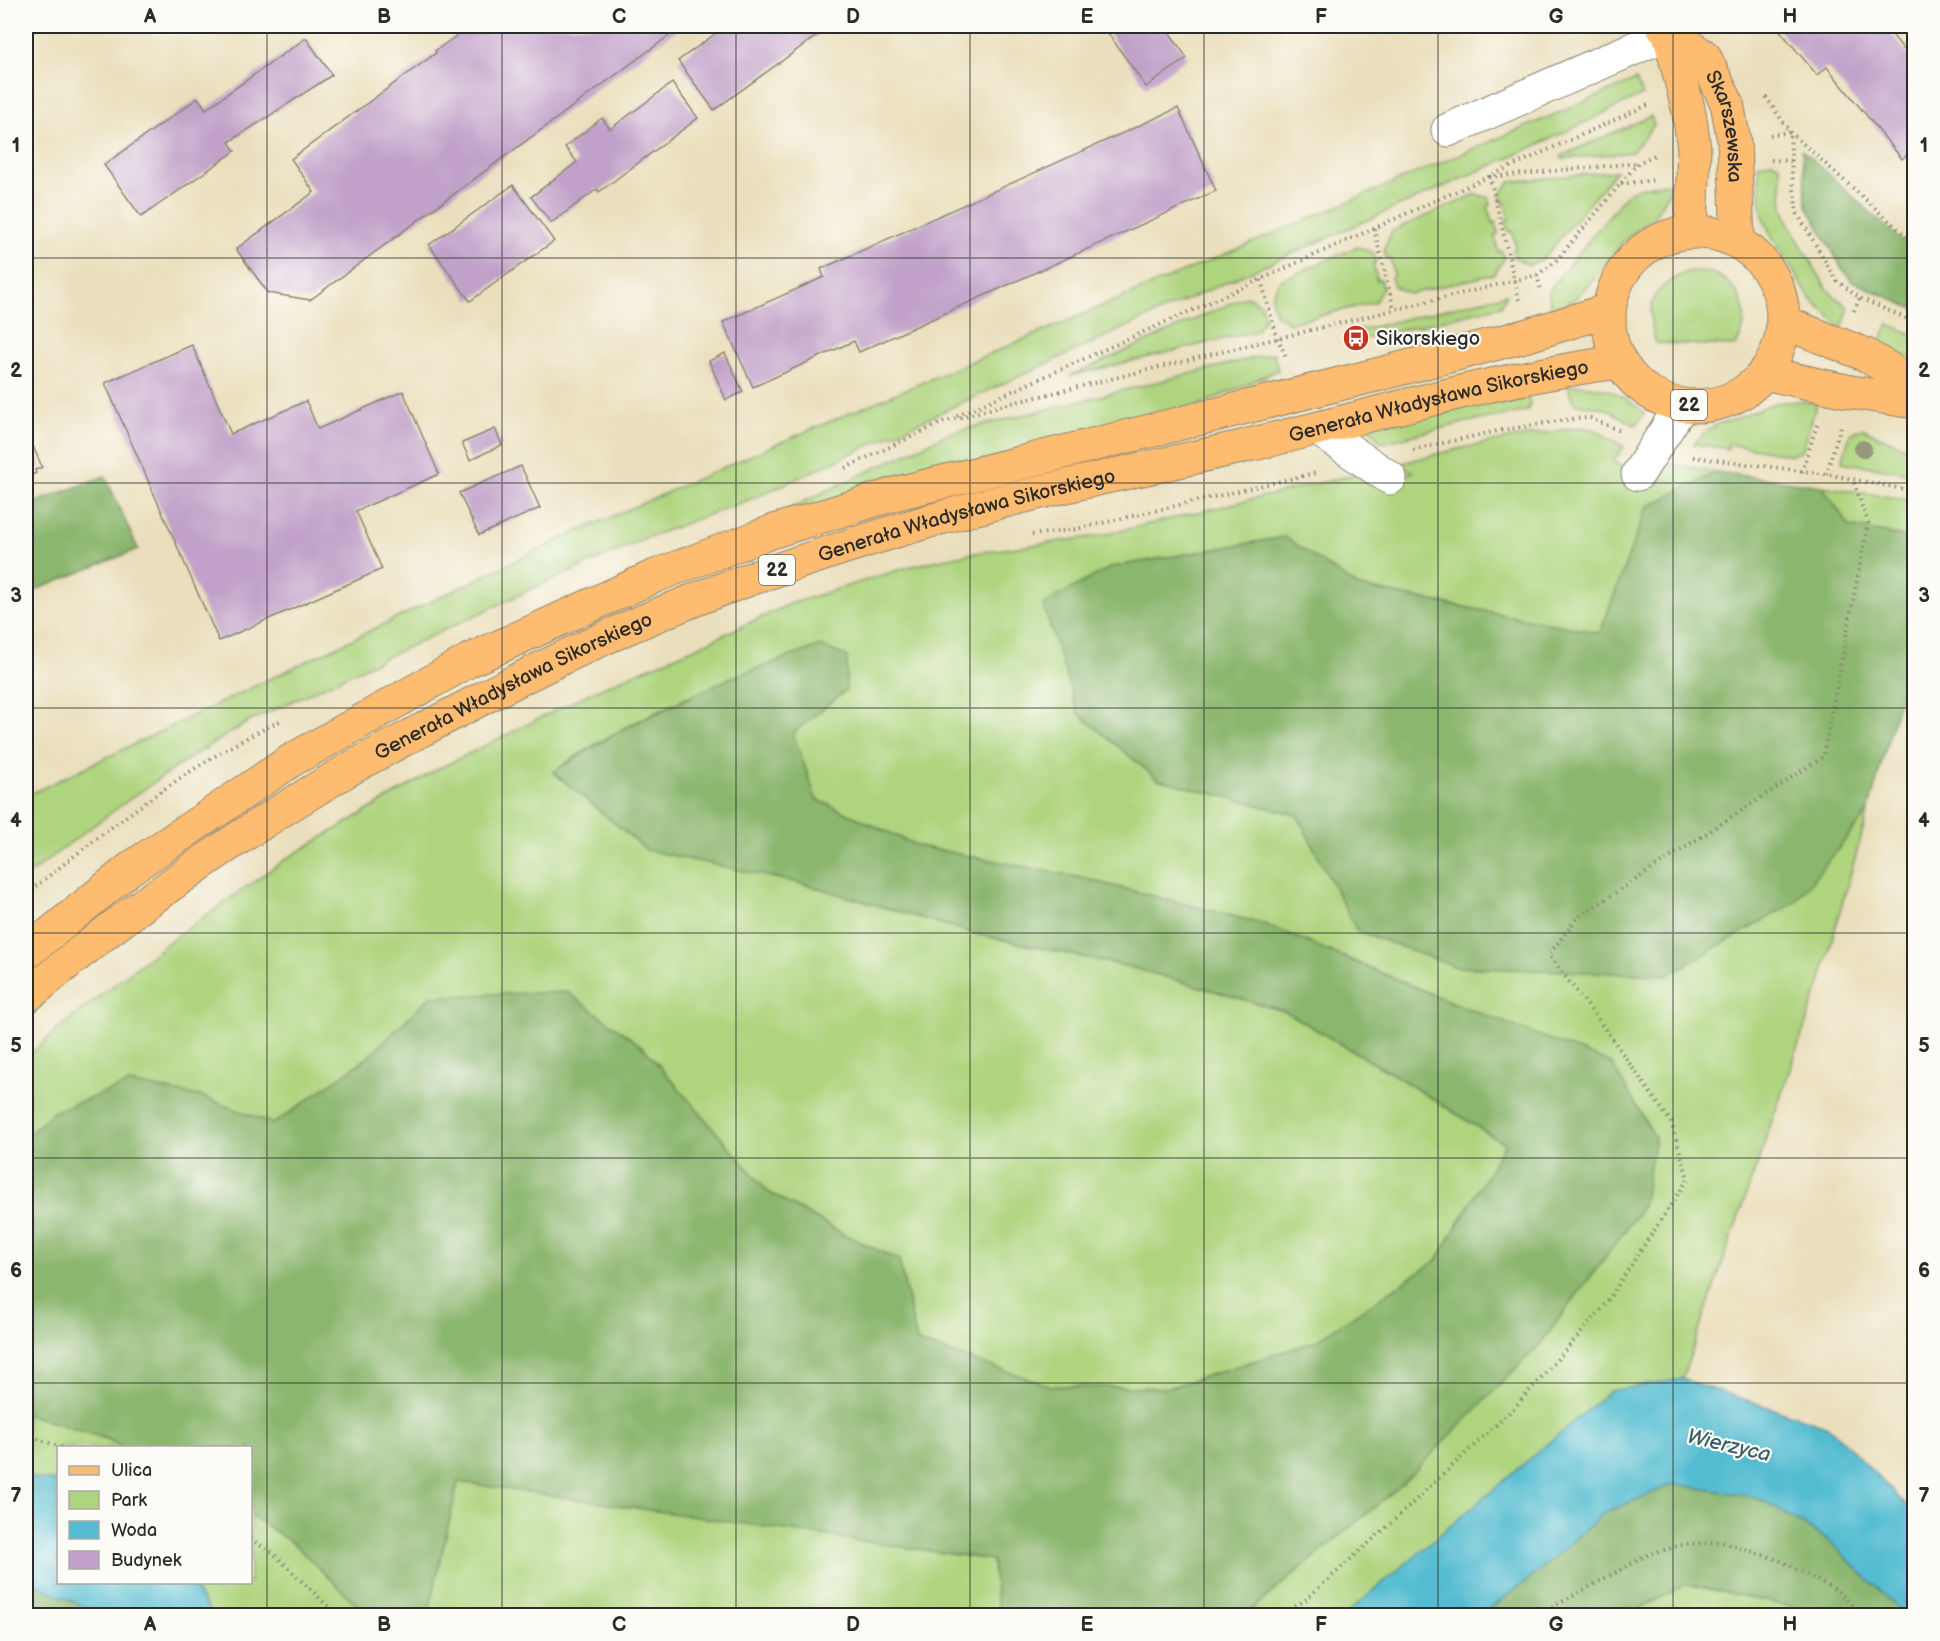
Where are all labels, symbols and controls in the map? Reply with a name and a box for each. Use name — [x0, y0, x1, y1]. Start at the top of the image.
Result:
text: A — [143, 5, 157, 29]
text: B — [377, 5, 391, 29]
text: C — [612, 5, 626, 29]
text: D — [846, 5, 860, 29]
text: E — [1081, 5, 1094, 29]
text: F — [1315, 5, 1327, 29]
text: G — [1549, 5, 1564, 29]
text: H — [1783, 5, 1797, 29]
street label: Skarszewska — [1700, 67, 1747, 183]
text: 1 — [12, 134, 20, 158]
text: 1 — [1920, 134, 1928, 158]
bus stop icon: Sikorskiego — [1341, 323, 1371, 353]
place label: Sikorskiego — [1376, 327, 1480, 351]
street label: Generała Władysława Sikorskiego — [1286, 356, 1591, 448]
text: 2 — [10, 359, 22, 383]
text: 2 — [1918, 359, 1930, 383]
road number: 22 — [1671, 390, 1707, 420]
street label: Generała Władysława Sikorskiego — [815, 464, 1118, 568]
road number: 22 — [759, 555, 795, 585]
text: 3 — [10, 584, 22, 608]
text: 3 — [1918, 584, 1930, 608]
street label: Generała Władysława Sikorskiego — [371, 607, 656, 766]
text: 4 — [10, 809, 22, 833]
text: 4 — [1918, 809, 1930, 833]
text: 5 — [10, 1034, 22, 1058]
text: 5 — [1918, 1034, 1930, 1058]
text: 6 — [10, 1259, 22, 1283]
text: 6 — [1918, 1259, 1930, 1283]
water label: Wierzyca — [1685, 1424, 1773, 1467]
legend — [57, 1446, 252, 1584]
text: Ulica — [111, 1460, 152, 1481]
text: 7 — [10, 1484, 22, 1508]
text: 7 — [1918, 1484, 1930, 1508]
text: Park — [111, 1490, 147, 1511]
text: Woda — [111, 1520, 157, 1541]
text: Budynek — [111, 1550, 182, 1571]
text: A — [143, 1613, 157, 1637]
text: B — [377, 1613, 391, 1637]
text: C — [612, 1613, 626, 1637]
text: D — [846, 1613, 860, 1637]
text: E — [1081, 1613, 1094, 1637]
text: F — [1315, 1613, 1327, 1637]
text: G — [1549, 1613, 1564, 1637]
text: H — [1783, 1613, 1797, 1637]

